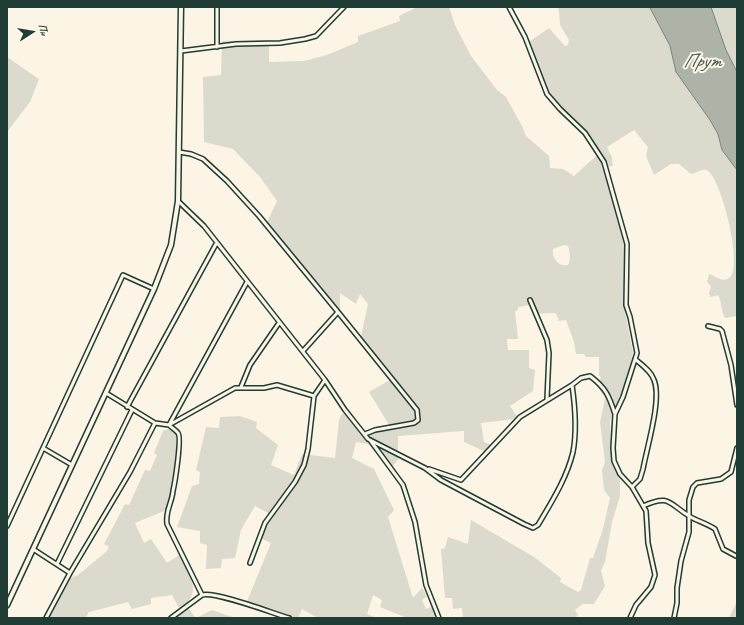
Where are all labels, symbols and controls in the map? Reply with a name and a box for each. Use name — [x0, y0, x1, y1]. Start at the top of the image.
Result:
north arrow — [12, 12, 52, 52]
text: Пн — [36, 22, 52, 37]
water label: Прут — [683, 50, 721, 74]

